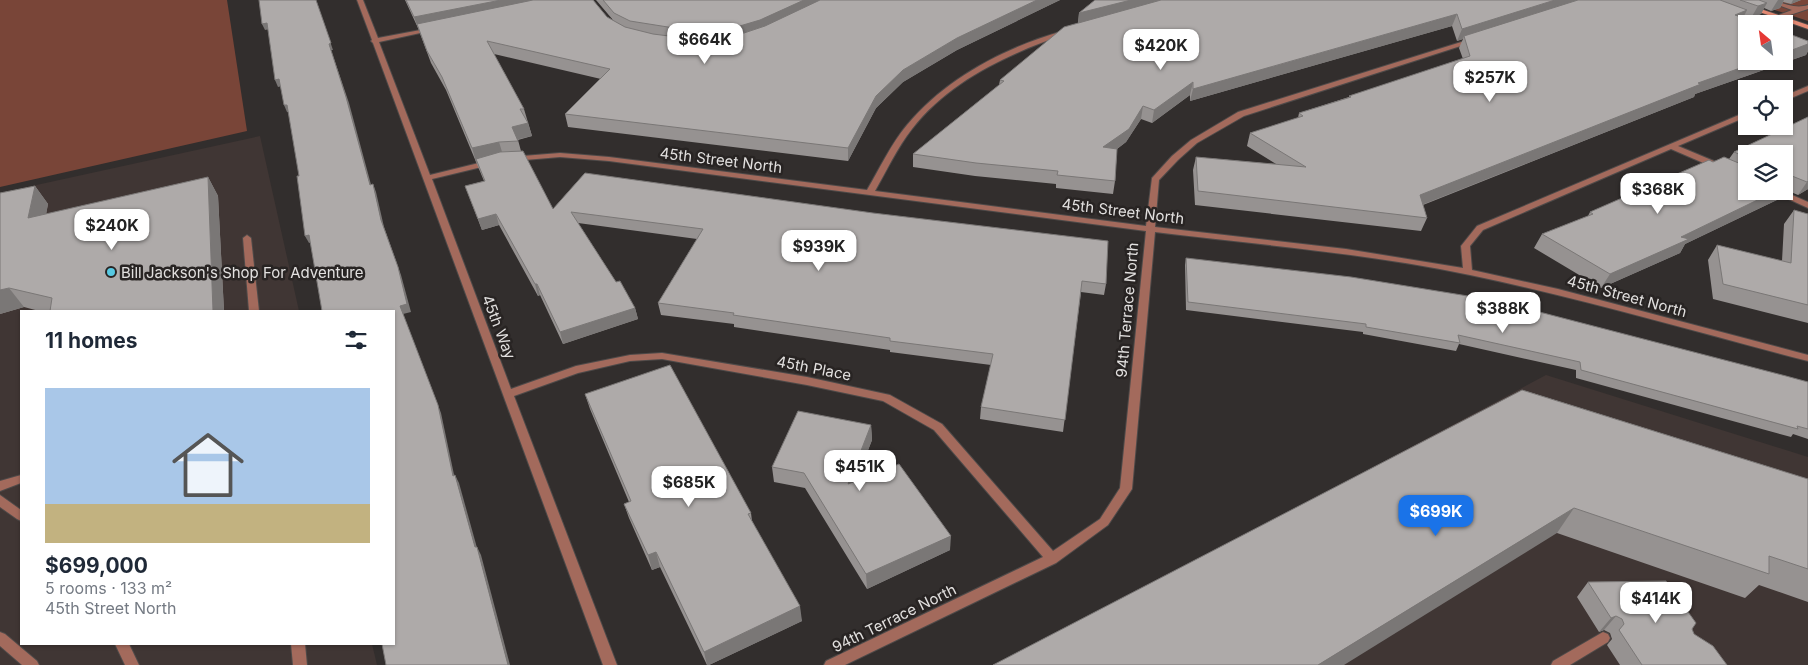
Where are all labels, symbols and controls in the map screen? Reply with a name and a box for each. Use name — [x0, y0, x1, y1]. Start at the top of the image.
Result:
north arrow — [1738, 15, 1792, 70]
map controls — [1738, 15, 1793, 200]
pin: $664K — [670, 22, 740, 65]
pin: $420K — [1126, 28, 1196, 71]
text: $664K — [678, 29, 732, 49]
text: $420K — [1134, 35, 1188, 55]
pin: $257K — [1455, 61, 1525, 103]
text: $257K — [1464, 67, 1516, 87]
button: locate — [1738, 80, 1793, 135]
street label: 45th Street North — [659, 143, 783, 177]
button: layers — [1738, 145, 1793, 200]
pin: $368K — [1623, 172, 1693, 215]
text: $368K — [1631, 179, 1685, 199]
street label: 45th Street North — [1061, 194, 1185, 228]
pin: $240K — [77, 208, 147, 251]
text: $240K — [85, 215, 139, 235]
pin: $939K — [784, 230, 854, 272]
text: $939K — [792, 236, 846, 256]
street label: 94th Terrace North — [1112, 242, 1142, 378]
place label: Bill Jackson's Shop For Adventure — [121, 263, 363, 282]
marker: Bill Jackson's Shop For Adventure — [105, 266, 117, 278]
street label: 45th Street North — [1565, 271, 1689, 321]
street label: 45th Way — [478, 292, 520, 362]
pin: $388K — [1468, 292, 1538, 334]
text: $388K — [1476, 298, 1530, 318]
icon: filters — [342, 326, 370, 354]
text: 11 homes — [45, 328, 137, 353]
street label: 45th Place — [775, 351, 853, 385]
icon: home — [163, 420, 253, 510]
pin: $451K — [825, 450, 895, 492]
text: $451K — [835, 456, 885, 476]
pin: $685K — [654, 466, 724, 508]
text: $685K — [662, 472, 716, 492]
pin: $699K — [1401, 494, 1471, 537]
text: $699K — [1409, 501, 1463, 521]
text: $699,000 — [45, 553, 148, 578]
text: 5 rooms · 133 m² — [45, 578, 172, 598]
street label: 94th Terrace North — [829, 580, 959, 656]
pin: $414K — [1621, 582, 1691, 624]
text: $414K — [1631, 588, 1681, 608]
text: 45th Street North — [45, 598, 177, 618]

